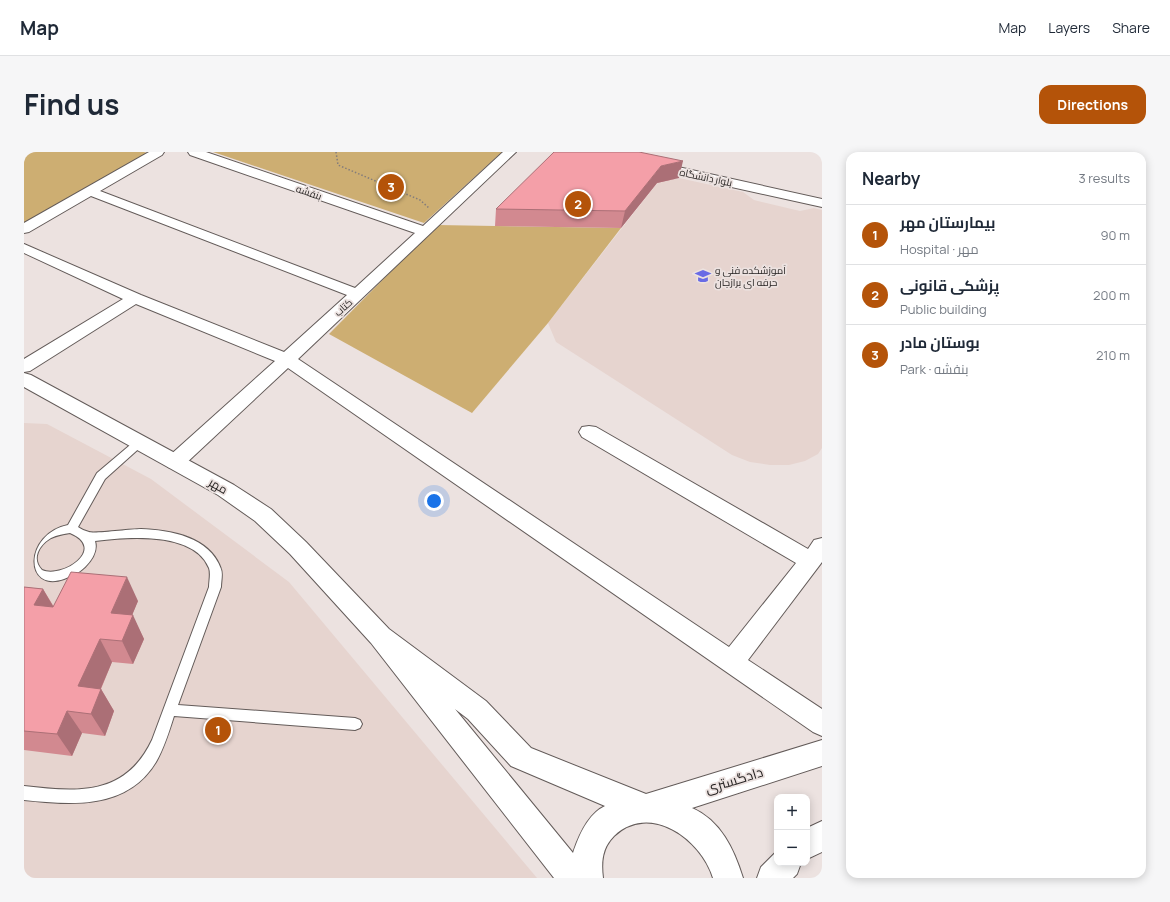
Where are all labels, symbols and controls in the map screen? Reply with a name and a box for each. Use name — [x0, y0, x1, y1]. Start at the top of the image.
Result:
text: Map — [20, 15, 59, 41]
text: Map — [998, 18, 1026, 37]
text: Layers — [1048, 18, 1090, 37]
text: Share — [1112, 18, 1150, 37]
text: Find us — [24, 85, 119, 123]
button: Directions — [1039, 85, 1146, 124]
street label: بلوار دانشگاه — [678, 165, 734, 189]
text: Nearby — [862, 167, 920, 190]
text: 3 results — [1078, 169, 1130, 187]
pin: 3 — [378, 172, 404, 202]
street label: بنفشه — [294, 181, 324, 203]
pin: 2 — [565, 189, 591, 219]
text: بیمارستان مهر — [900, 212, 995, 233]
text: 1 — [872, 226, 878, 244]
text: 90 m — [1100, 226, 1130, 244]
text: Hospital · مهر — [900, 240, 979, 258]
place label: آموزشکده فنی و حرفه ای برازجان — [715, 263, 786, 289]
school or university icon: آموزشکده فنی و حرفه ای برازجان — [694, 267, 712, 285]
text: پزشکی قانونی — [900, 275, 999, 296]
text: 2 — [871, 286, 879, 304]
text: 200 m — [1093, 286, 1130, 304]
street label: کتاب — [331, 295, 355, 319]
text: Public building — [900, 300, 987, 318]
text: بوستان مادر — [900, 332, 980, 353]
text: 3 — [871, 346, 879, 364]
text: 210 m — [1096, 346, 1130, 364]
text: Park · بنفشه — [900, 360, 968, 378]
street label: مهر — [205, 473, 231, 498]
your location — [424, 491, 444, 511]
pin: 1 — [205, 715, 231, 745]
street label: دادگستری — [703, 762, 765, 797]
map controls — [774, 794, 810, 866]
button: + — [774, 794, 810, 830]
button: − — [774, 830, 810, 866]

